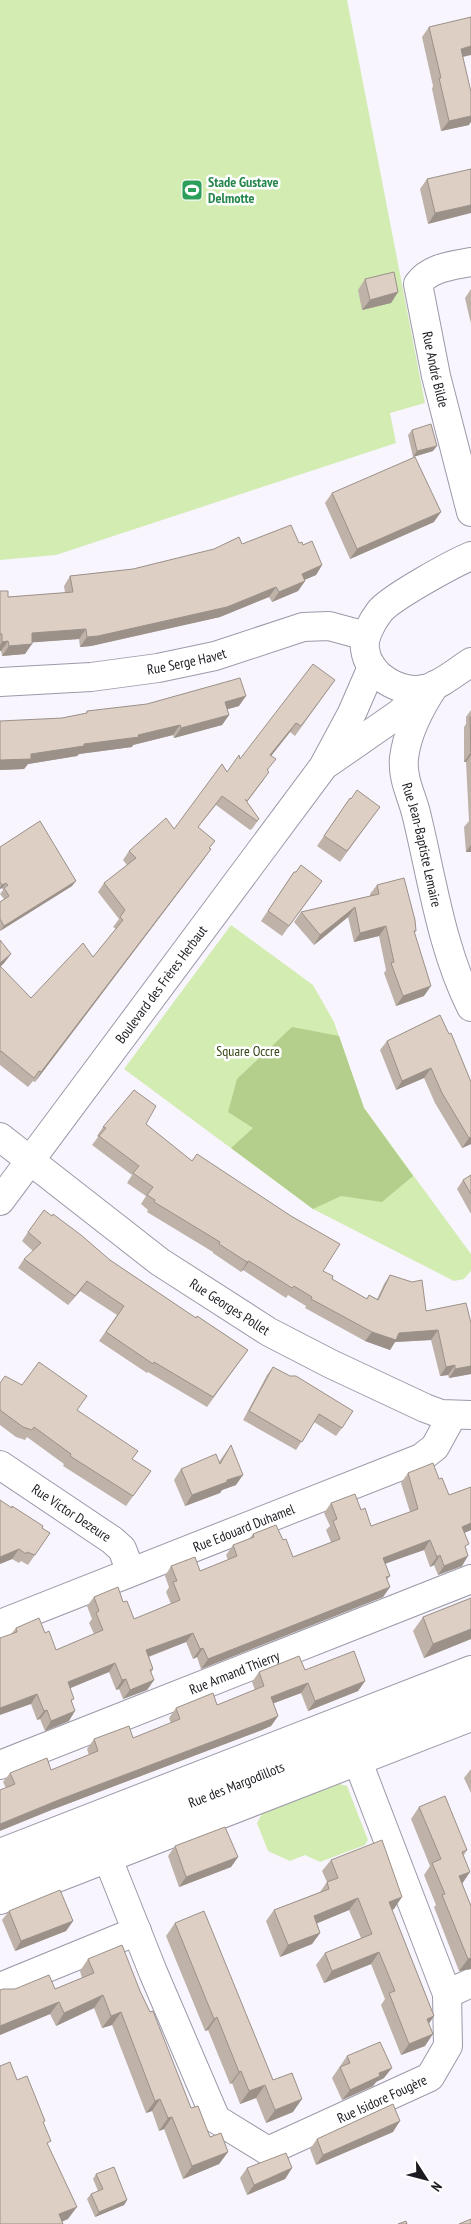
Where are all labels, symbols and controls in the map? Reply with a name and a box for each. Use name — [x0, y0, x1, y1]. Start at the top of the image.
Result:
place label: Stade Gustave Delmotte — [208, 173, 278, 207]
sports icon: Stade Gustave Delmotte — [180, 178, 204, 202]
street label: Rue André Bilde — [418, 330, 453, 409]
street label: Rue Serge Havet — [146, 644, 229, 678]
street label: Rue Jean-Baptiste Lemaire — [398, 780, 446, 909]
street label: Boulevard des Frères Herbaut — [111, 922, 211, 1047]
park label: Square Occre — [216, 1042, 280, 1060]
street label: Rue Georges Pollet — [186, 1274, 273, 1339]
street label: Rue Victor Dezeure — [28, 1480, 115, 1546]
street label: Rue Edouard Duhamel — [190, 1500, 298, 1556]
street label: Rue Armand Thierry — [187, 1646, 283, 1698]
street label: Rue des Margodillots — [186, 1758, 287, 1812]
street label: Rue Isidore Fougère — [334, 2071, 430, 2127]
north arrow — [401, 2154, 451, 2204]
text: N — [427, 2178, 446, 2195]

